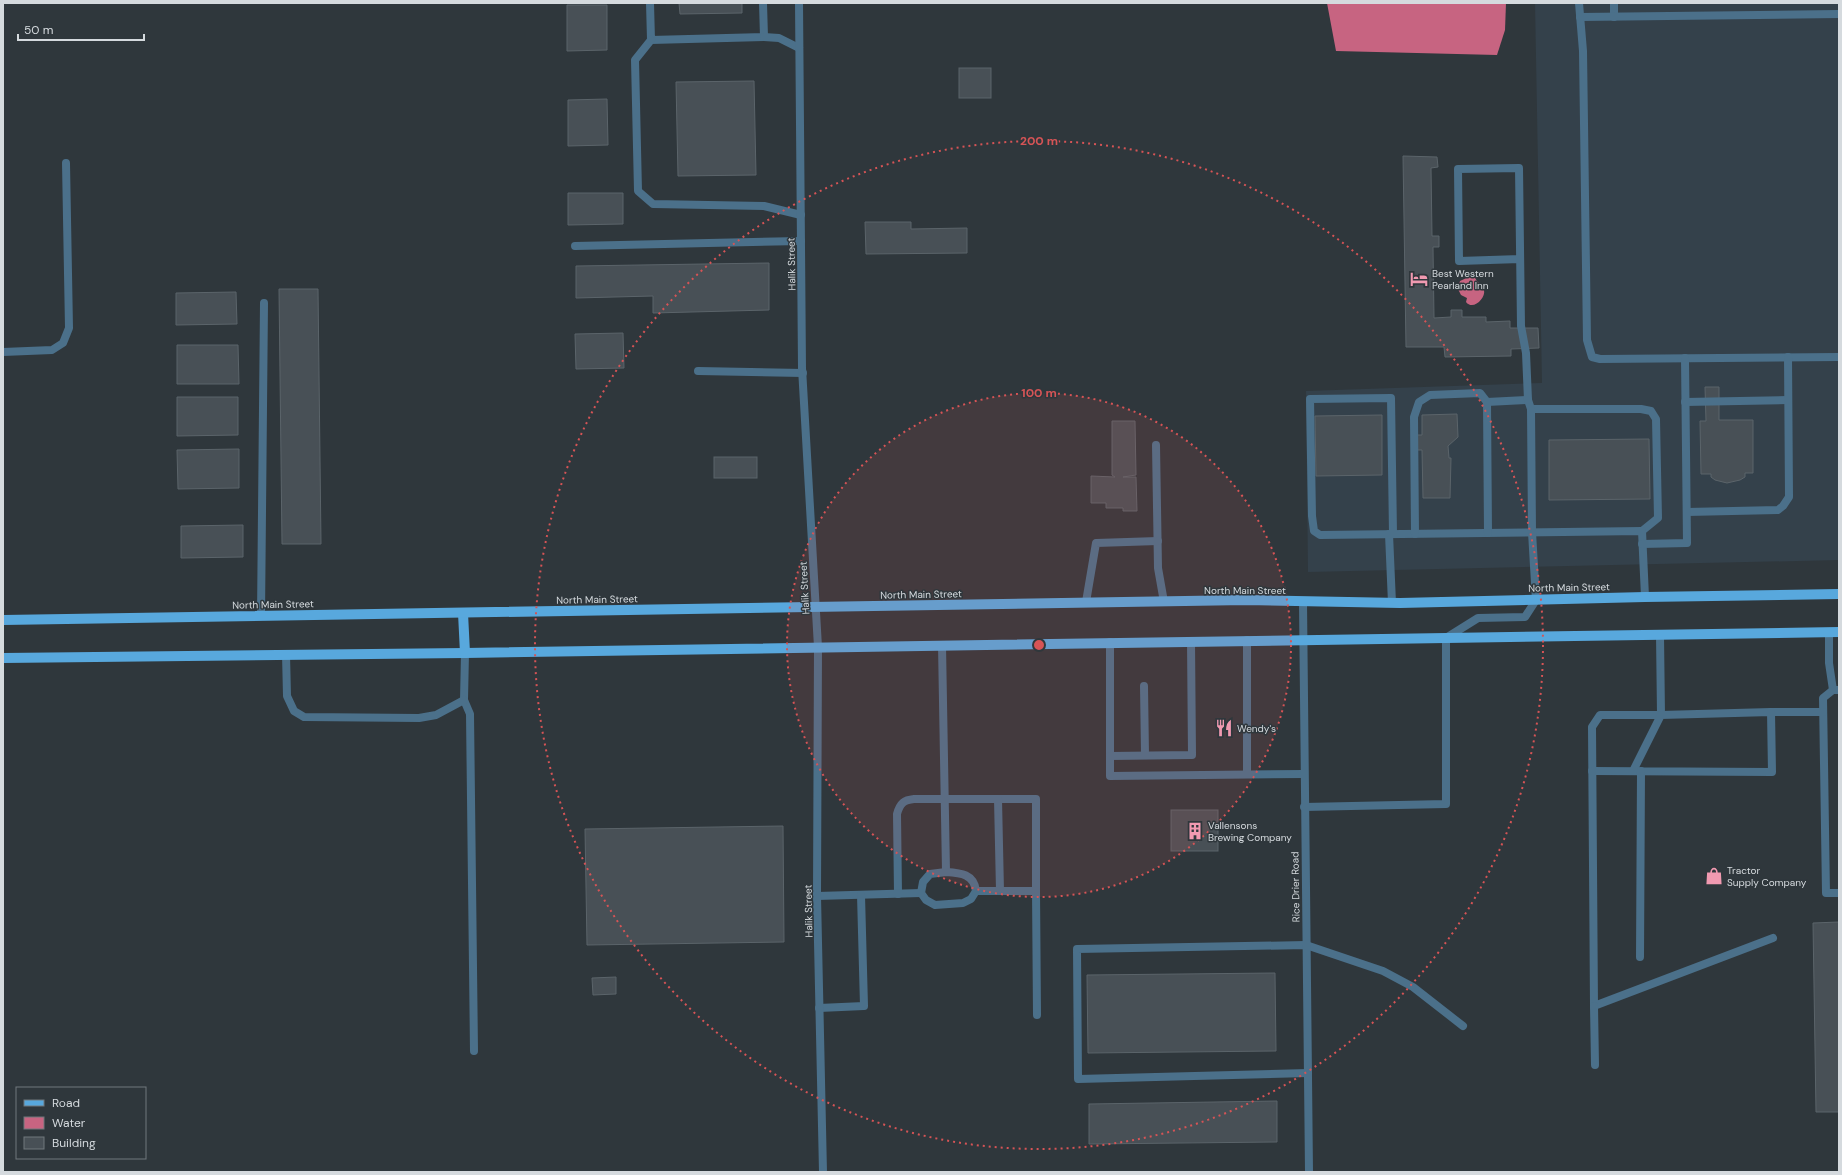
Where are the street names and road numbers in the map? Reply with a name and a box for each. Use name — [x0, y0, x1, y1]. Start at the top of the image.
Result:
street label: Halik Street — [785, 237, 798, 291]
street label: Halik Street — [797, 561, 812, 615]
street label: North Main Street — [1528, 580, 1610, 595]
street label: North Main Street — [1204, 584, 1286, 597]
street label: North Main Street — [880, 587, 962, 602]
street label: North Main Street — [556, 592, 638, 607]
street label: North Main Street — [232, 597, 314, 612]
street label: Rice Drier Road — [1288, 852, 1303, 922]
street label: Halik Street — [802, 884, 815, 938]

